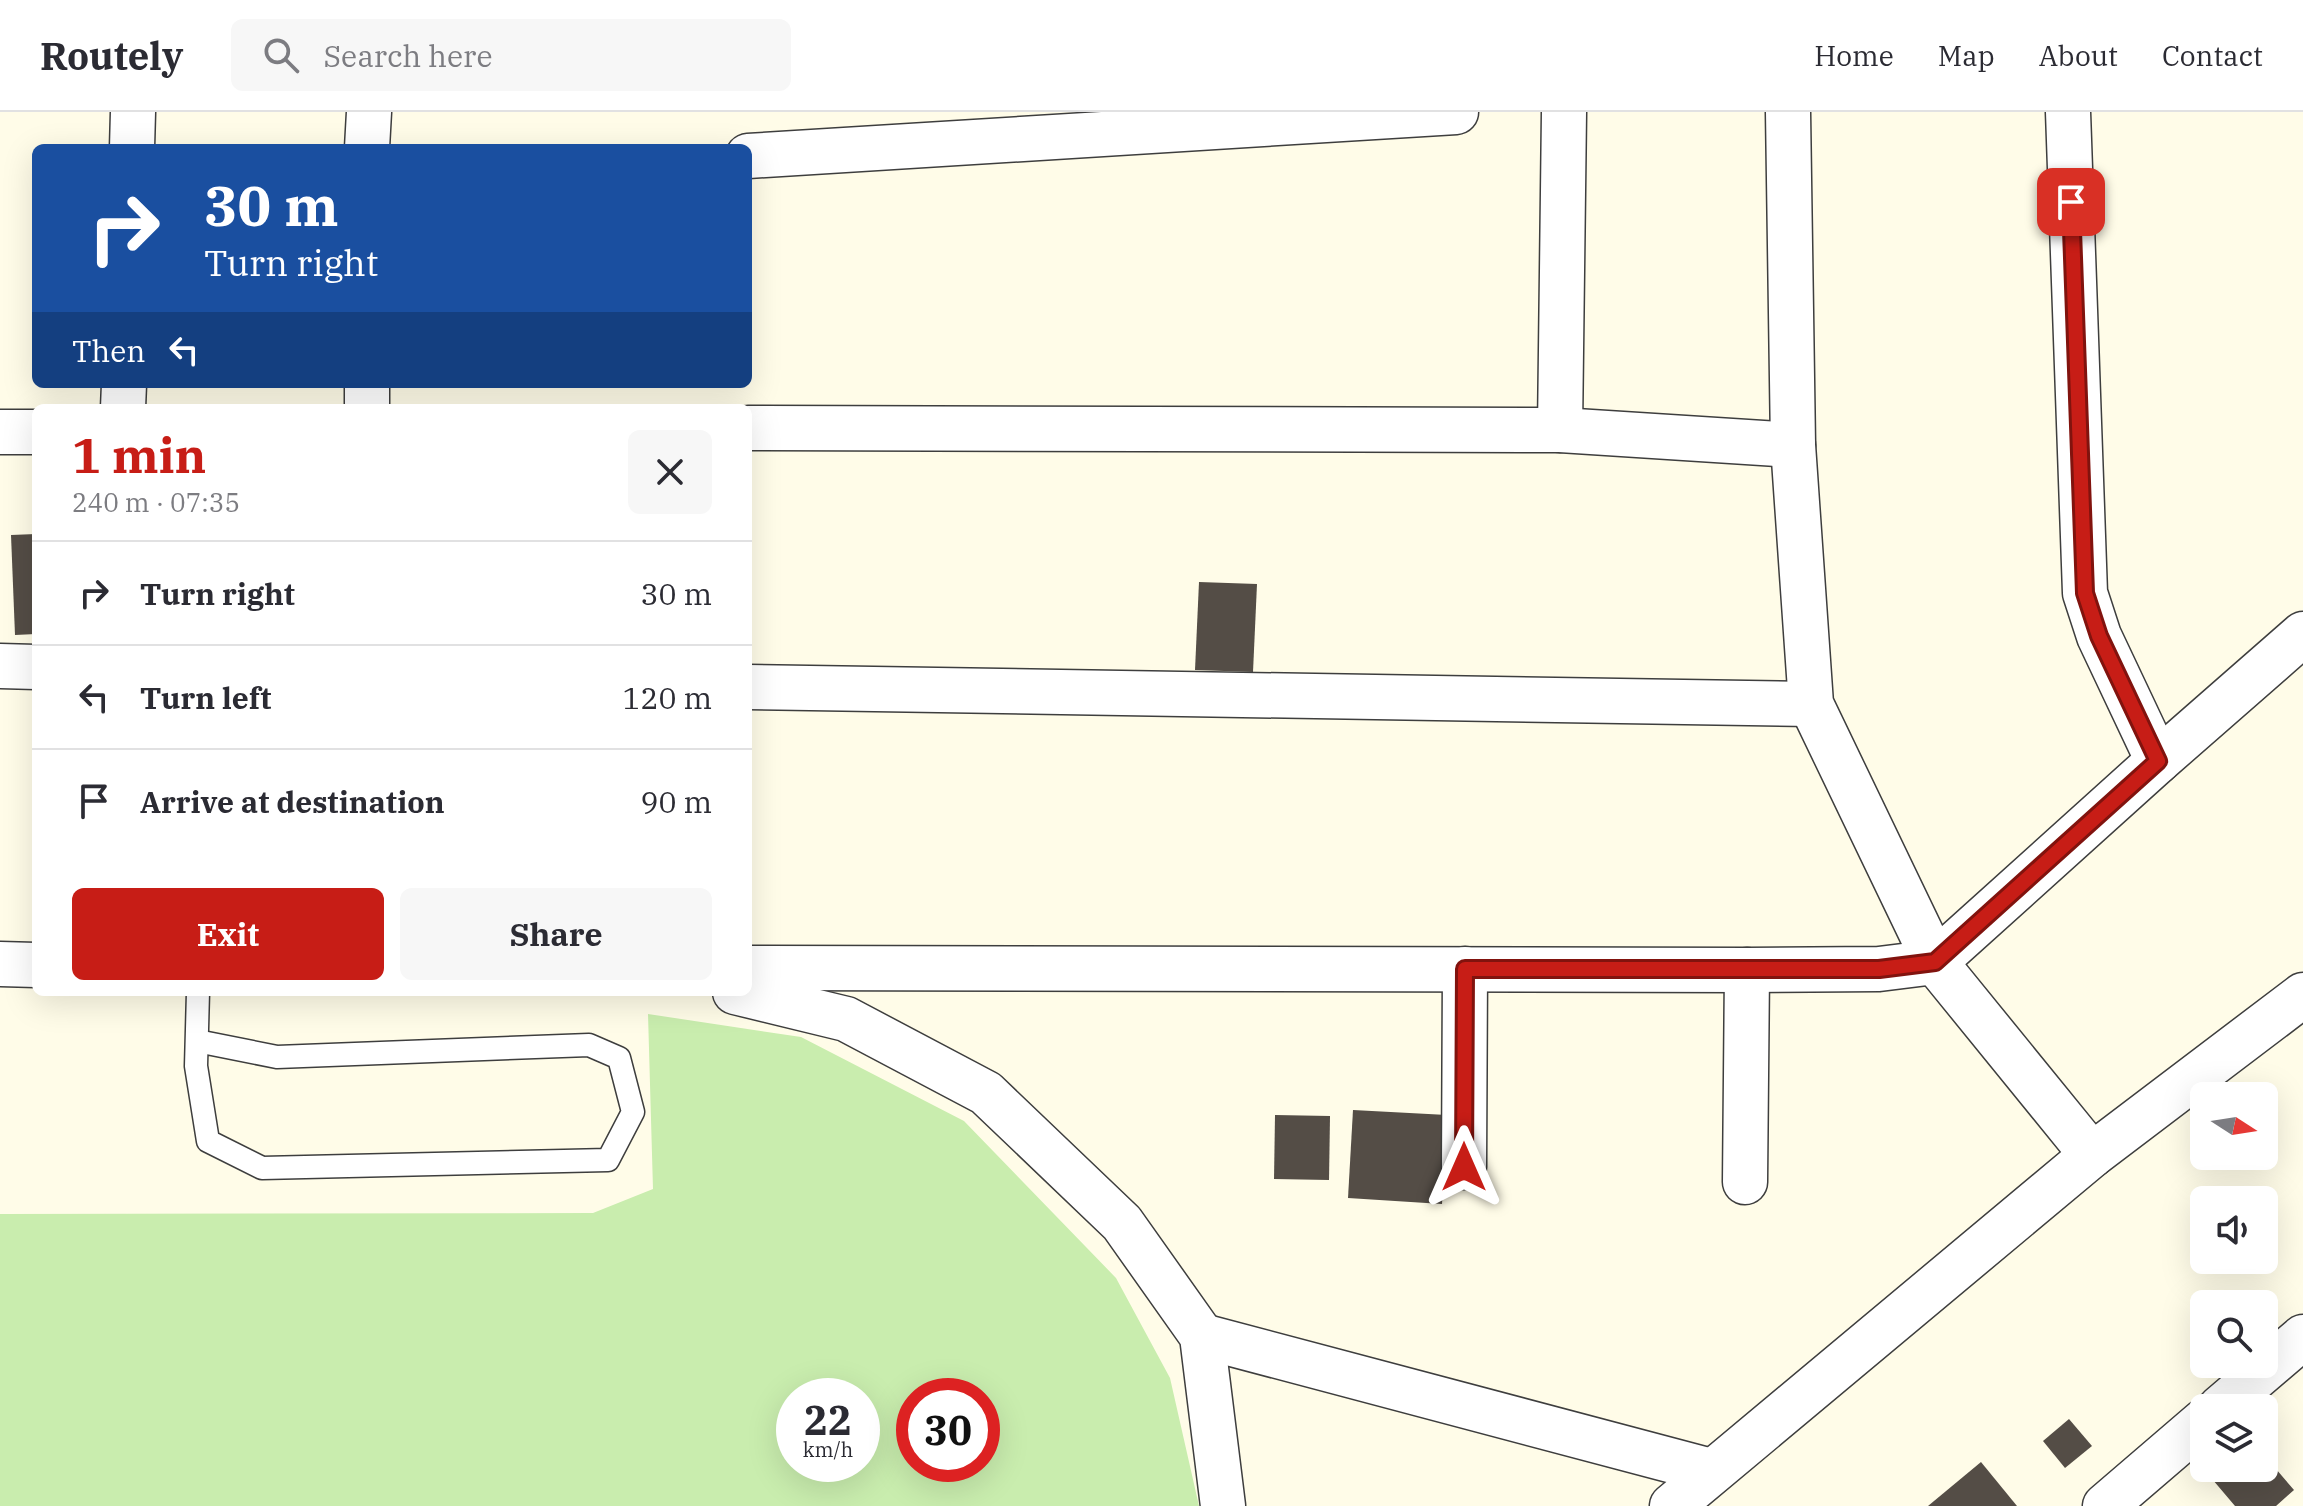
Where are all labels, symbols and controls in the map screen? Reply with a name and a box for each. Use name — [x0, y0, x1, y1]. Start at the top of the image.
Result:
search box — [231, 19, 791, 91]
text: Routely — [40, 31, 183, 80]
icon: search — [259, 33, 303, 77]
text: Search here — [323, 36, 492, 75]
text: Home — [1814, 37, 1894, 74]
text: Map — [1938, 37, 1995, 74]
text: About — [2039, 37, 2118, 74]
text: Contact — [2162, 37, 2263, 74]
pin — [2037, 168, 2105, 236]
text: 30 m — [204, 169, 339, 241]
icon: right — [72, 176, 176, 280]
icon: arrive — [2049, 180, 2093, 224]
text: Turn right — [204, 239, 378, 286]
icon: left — [162, 328, 206, 372]
text: Then — [72, 331, 146, 370]
text: 1 min — [72, 424, 206, 486]
button: close — [628, 430, 712, 514]
text: 240 m · 07:35 — [72, 485, 240, 519]
icon: right — [72, 571, 116, 615]
text: Turn right — [140, 574, 295, 613]
text: 30 m — [640, 574, 712, 613]
icon: left — [72, 675, 116, 719]
text: Turn left — [140, 678, 272, 717]
text: 120 m — [622, 678, 712, 717]
icon: arrive — [72, 779, 116, 823]
text: Arrive at destination — [140, 782, 445, 821]
text: 90 m — [640, 782, 712, 821]
button: Exit — [72, 888, 384, 980]
button: Share — [400, 888, 712, 980]
north arrow — [2190, 1082, 2278, 1170]
map controls — [2190, 1082, 2278, 1482]
position arrow — [1422, 1125, 1506, 1209]
button: sound — [2190, 1186, 2278, 1274]
button: search — [2190, 1290, 2278, 1378]
speed limit sign: 30 — [896, 1378, 1000, 1482]
text: 22 — [804, 1394, 852, 1446]
button: layers — [2190, 1394, 2278, 1482]
text: km/h — [803, 1436, 853, 1463]

